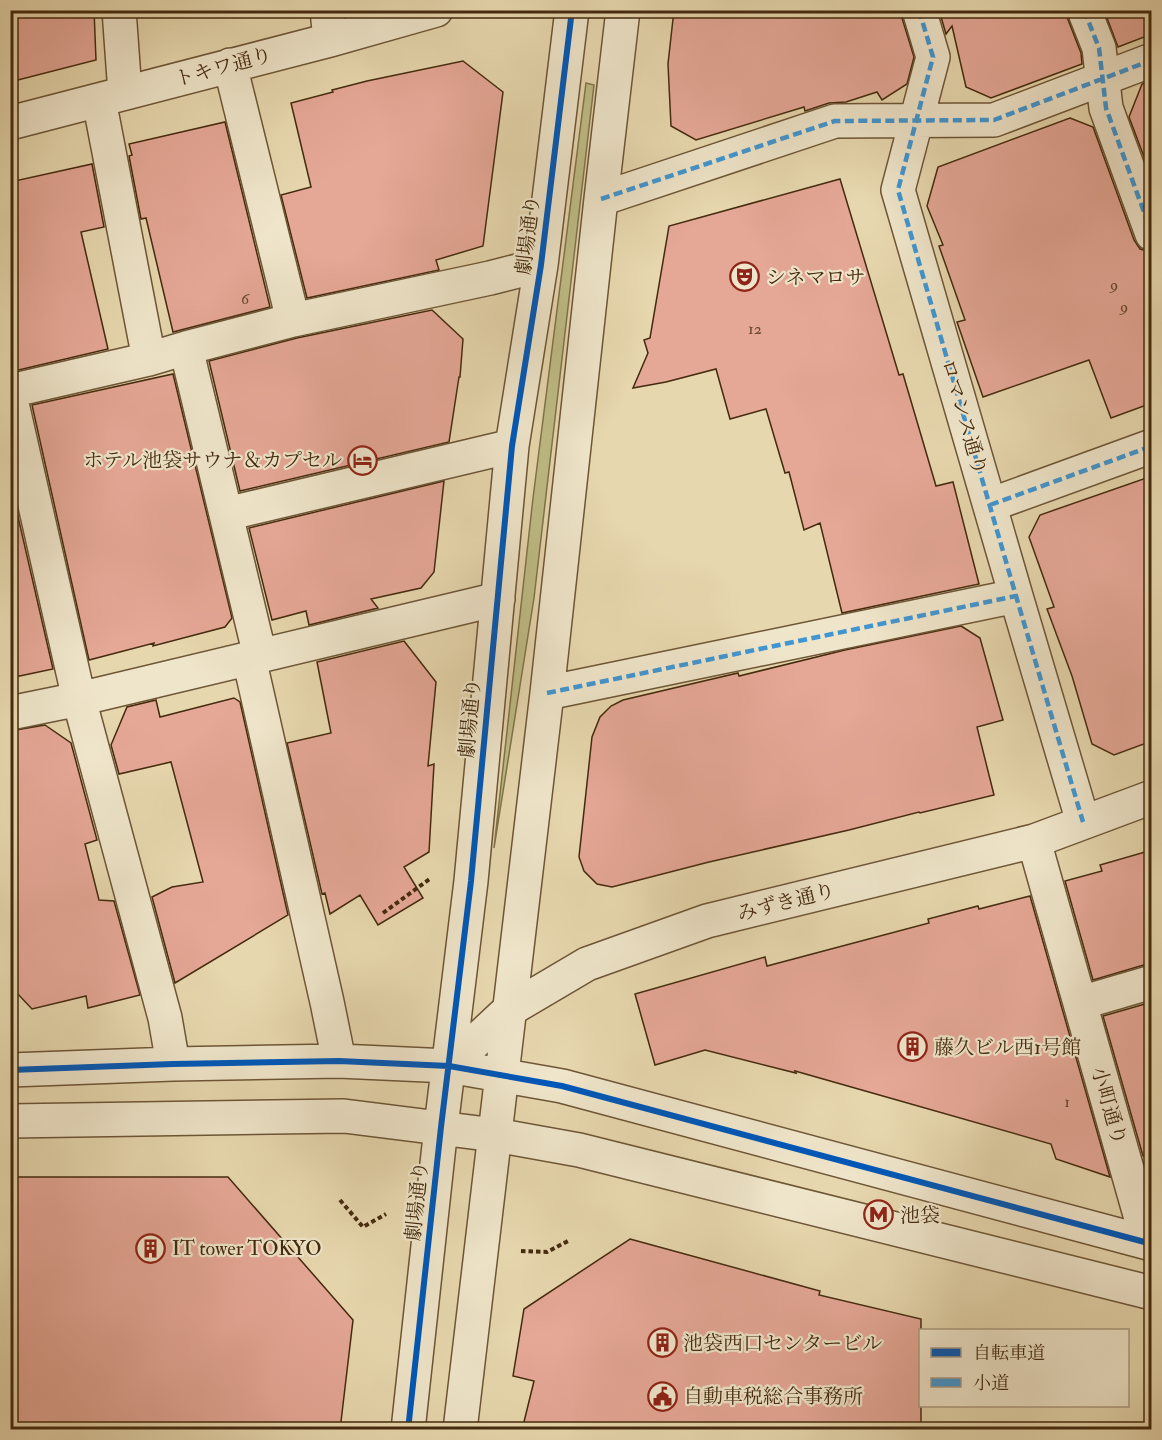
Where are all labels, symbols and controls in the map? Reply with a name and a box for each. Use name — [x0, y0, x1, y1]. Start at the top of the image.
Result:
street label: トキワ通り — [171, 42, 275, 92]
street label: 劇場通り — [511, 194, 545, 276]
theatre icon: シネマロサ — [729, 261, 761, 293]
place label: シネマロサ — [766, 265, 865, 290]
house number: 9 — [1109, 275, 1118, 295]
house number: 6 — [241, 289, 250, 309]
house number: 9 — [1119, 297, 1128, 317]
house number: 12 — [748, 319, 762, 339]
street label: ロマンス通り — [936, 356, 992, 478]
hotel icon: ホテル池袋サウナ＆カプセル — [347, 444, 379, 476]
place label: ホテル池袋サウナ＆カプセル — [83, 448, 342, 473]
street label: 劇場通り — [454, 677, 486, 759]
street label: みずき通り — [734, 878, 838, 926]
building icon: 藤久ビル西1号館 — [897, 1031, 929, 1063]
place label: 藤久ビル西1号館 — [934, 1035, 1081, 1060]
street label: 小町通り — [1086, 1064, 1132, 1148]
house number: 1 — [1064, 1092, 1070, 1112]
street label: 劇場通り — [400, 1160, 434, 1242]
metro station icon: 池袋 — [863, 1199, 895, 1231]
place label: 池袋 — [900, 1203, 940, 1228]
building icon: IT tower TOKYO — [135, 1232, 167, 1264]
place label: IT tower TOKYO — [172, 1236, 321, 1261]
building icon: 池袋西口センタービル — [646, 1327, 678, 1359]
legend — [919, 1329, 1129, 1407]
place label: 池袋西口センタービル — [683, 1331, 882, 1356]
text: 自転車道 — [973, 1342, 1045, 1365]
text: 小道 — [973, 1372, 1009, 1395]
public building icon: 自動車税総合事務所 — [646, 1380, 678, 1412]
place label: 自動車税総合事務所 — [683, 1384, 863, 1409]

